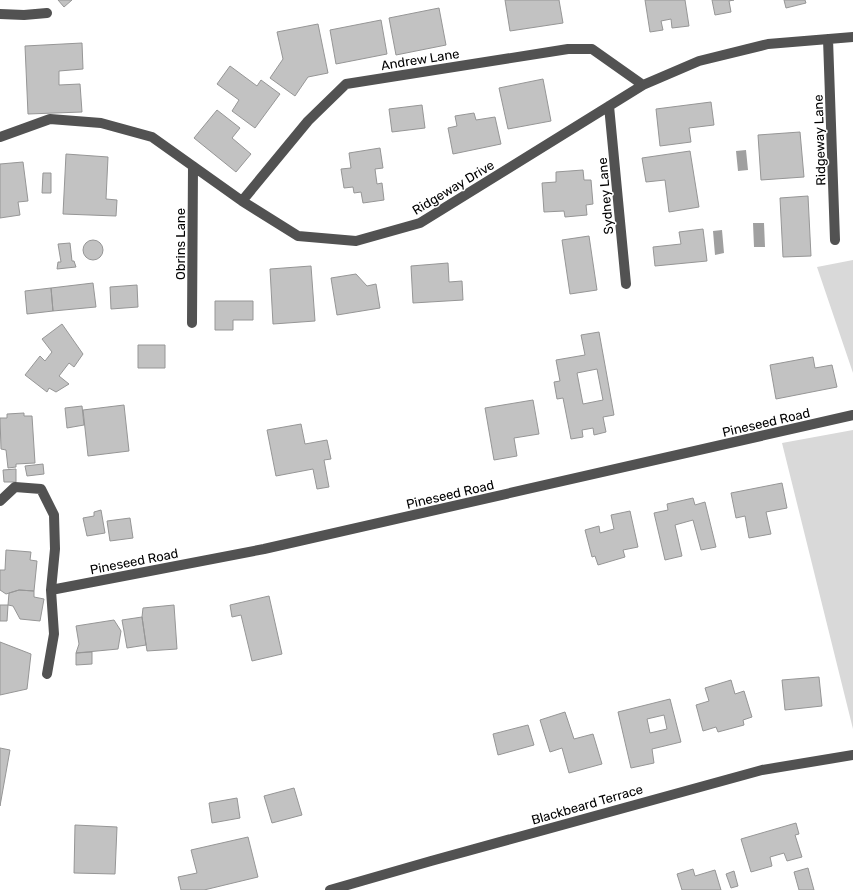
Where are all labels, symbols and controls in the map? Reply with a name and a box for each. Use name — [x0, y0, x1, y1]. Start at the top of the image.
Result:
street label: Andrew Lane — [380, 46, 460, 73]
street label: Ridgeway Lane — [810, 94, 830, 186]
street label: Ridgeway Drive — [410, 157, 497, 219]
street label: Sydney Lane — [595, 157, 616, 235]
street label: Obrins Lane — [173, 208, 188, 280]
street label: Pineseed Road — [721, 405, 811, 440]
street label: Pineseed Road — [405, 477, 495, 512]
street label: Pineseed Road — [89, 546, 179, 577]
street label: Blackbeard Terrace — [530, 781, 645, 828]

